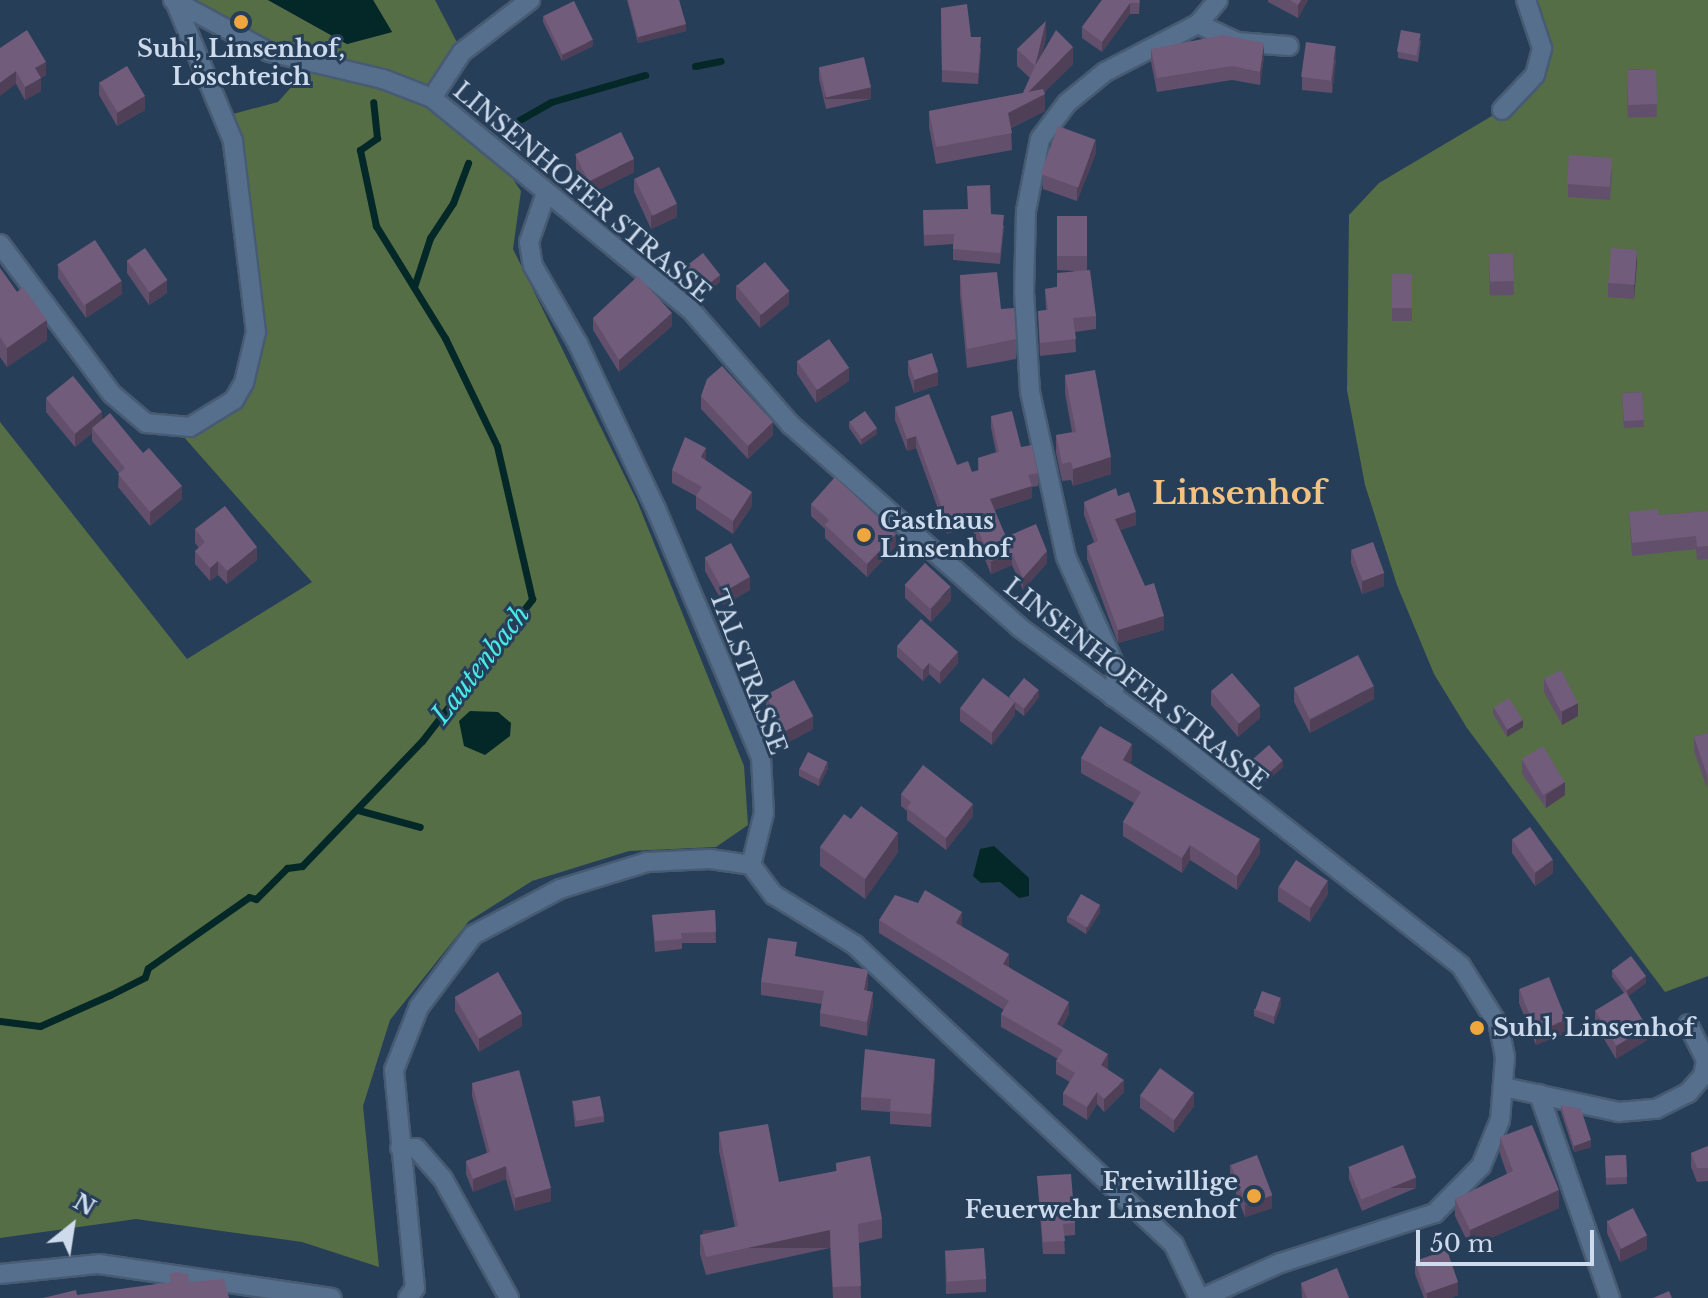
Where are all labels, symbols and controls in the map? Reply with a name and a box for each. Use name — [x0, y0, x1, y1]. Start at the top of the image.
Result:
marker: Suhl, Linsenhof, Löschteich — [232, 13, 250, 31]
place label: Suhl, Linsenhof, Löschteich — [137, 35, 345, 91]
street label: LINSENHOFER STRASSE — [447, 76, 717, 308]
district label: Linsenhof — [1152, 474, 1326, 512]
place label: Gasthaus Linsenhof — [880, 507, 1011, 563]
marker: Gasthaus Linsenhof — [855, 526, 873, 544]
street label: LINSENHOFER STRASSE — [998, 572, 1274, 796]
street label: TALSTRASSE — [703, 586, 793, 758]
water label: Lautenbach — [425, 600, 537, 730]
place label: Suhl, Linsenhof — [1493, 1014, 1695, 1042]
marker: Suhl, Linsenhof — [1468, 1019, 1486, 1037]
place label: Freiwillige Feuerwehr Linsenhof — [964, 1168, 1238, 1224]
north arrow — [32, 1186, 112, 1266]
marker: Freiwillige Feuerwehr Linsenhof — [1245, 1187, 1263, 1205]
text: N — [69, 1188, 100, 1222]
scale bar — [1420, 1214, 1598, 1264]
text: 50 m — [1430, 1229, 1493, 1258]

